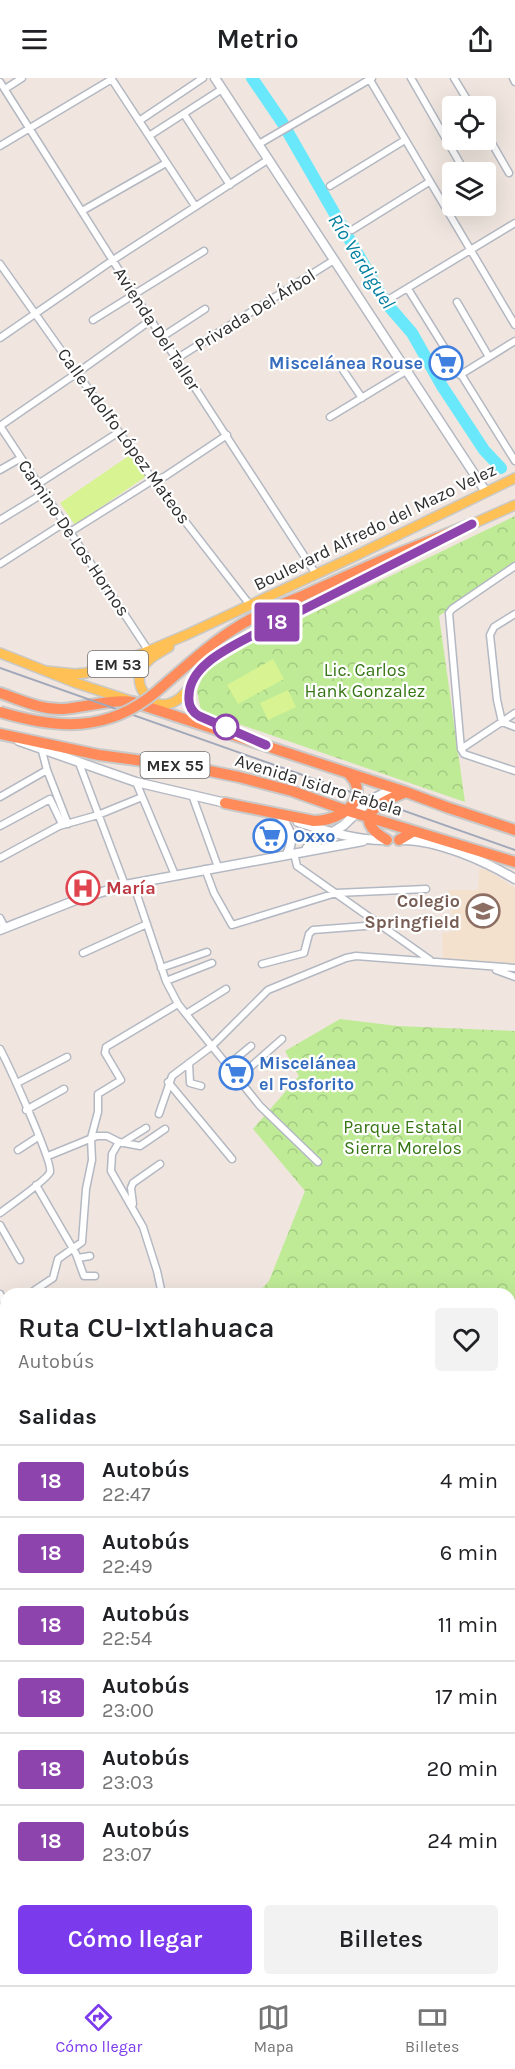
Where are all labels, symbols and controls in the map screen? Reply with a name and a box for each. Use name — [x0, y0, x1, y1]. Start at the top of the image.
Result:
icon: menu — [18, 23, 51, 56]
text: Metrio — [216, 23, 299, 55]
icon: share — [464, 23, 497, 56]
map controls — [442, 96, 496, 216]
button: locate — [442, 96, 496, 150]
button: layers — [442, 162, 496, 216]
water label: Río Verdiguel — [323, 210, 400, 313]
street label: Avienda Del Taller — [109, 263, 205, 395]
street label: Privada Del Árbol — [190, 263, 320, 356]
street label: Calle Adolfo López Mateos — [53, 344, 195, 528]
supermarket icon: Miscelánea Rouse — [428, 345, 464, 381]
place label: Miscelánea Rouse — [269, 352, 423, 374]
street label: Camino De Los Hornos — [13, 456, 135, 620]
street label: Boulevard Alfredo del Mazo Velez — [250, 459, 500, 595]
line badge: 18 — [250, 602, 304, 642]
text: 18 — [266, 610, 288, 634]
road number: EM 53 — [88, 651, 148, 677]
park label: Lic. Carlos Hank Gonzalez — [305, 659, 425, 702]
unlabelled marker — [213, 714, 239, 740]
street label: Avenida Isidro Fabela — [232, 749, 406, 821]
road number: MEX 55 — [140, 752, 210, 778]
supermarket icon: Oxxo — [252, 818, 288, 854]
place label: Oxxo — [293, 825, 335, 847]
hospital icon: María — [65, 870, 101, 906]
place label: María — [106, 877, 156, 899]
place label: Colegio Springfield — [364, 890, 460, 933]
school or university icon: Colegio Springfield — [465, 893, 501, 929]
place label: Miscelánea el Fosforito — [259, 1052, 357, 1095]
supermarket icon: Miscelánea el Fosforito — [218, 1055, 254, 1091]
park label: Parque Estatal Sierra Morelos — [343, 1116, 463, 1159]
button: heart — [435, 1308, 498, 1371]
text: Ruta CU-Ixtlahuaca — [18, 1311, 275, 1344]
text: Autobús — [18, 1350, 95, 1373]
text: Salidas — [18, 1404, 97, 1430]
text: Autobús — [102, 1457, 190, 1483]
text: 4 min — [440, 1468, 498, 1494]
text: 18 — [40, 1469, 62, 1493]
text: 22:47 — [102, 1483, 150, 1506]
text: Autobús — [102, 1529, 190, 1555]
text: 6 min — [440, 1540, 498, 1566]
text: 18 — [40, 1541, 62, 1565]
text: 22:49 — [102, 1555, 153, 1578]
text: Autobús — [102, 1601, 190, 1627]
text: 11 min — [438, 1612, 498, 1638]
text: 18 — [40, 1613, 62, 1637]
text: 22:54 — [102, 1627, 152, 1650]
text: Autobús — [102, 1673, 190, 1699]
text: 17 min — [435, 1684, 498, 1710]
text: 18 — [40, 1685, 62, 1709]
text: 23:00 — [102, 1699, 154, 1722]
text: Autobús — [102, 1745, 190, 1771]
text: 20 min — [427, 1756, 498, 1782]
text: 18 — [40, 1757, 62, 1781]
text: 23:03 — [102, 1771, 154, 1794]
text: Autobús — [102, 1817, 190, 1843]
text: 24 min — [427, 1828, 498, 1854]
text: 18 — [40, 1829, 62, 1853]
text: 23:07 — [102, 1843, 151, 1866]
button: Cómo llegar — [18, 1905, 252, 1974]
button: Billetes — [264, 1905, 498, 1974]
tab: Cómo llegar — [56, 2001, 142, 2056]
tab: Mapa — [253, 2001, 294, 2056]
tab: Billetes — [405, 2001, 459, 2056]

